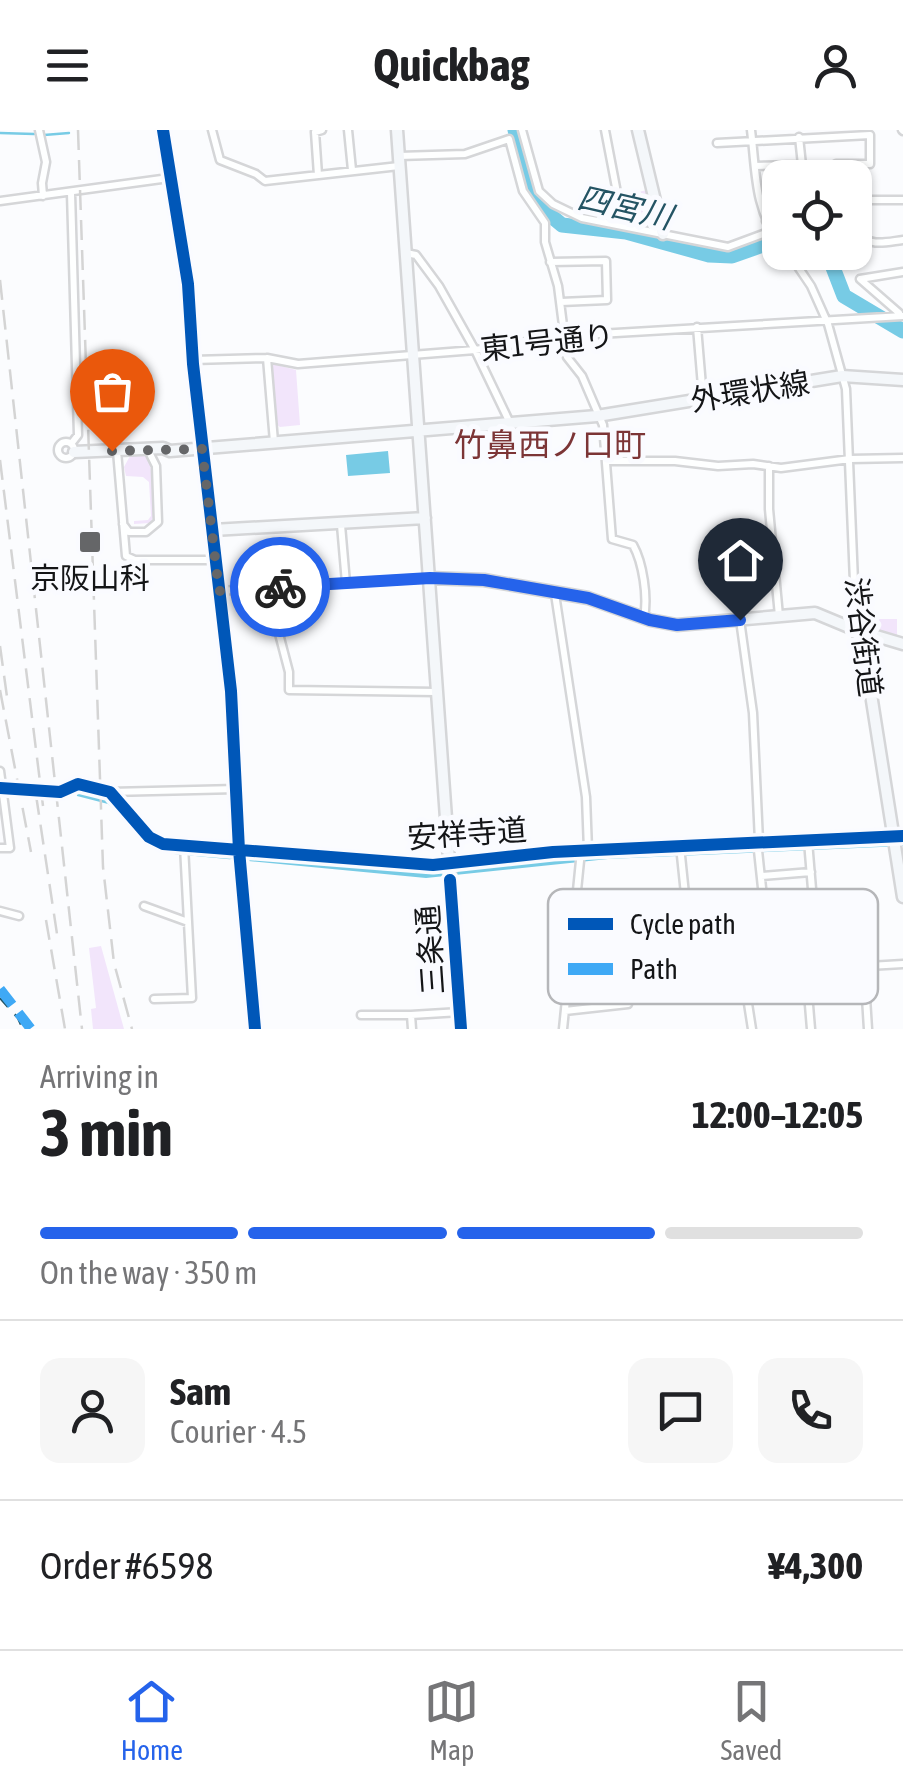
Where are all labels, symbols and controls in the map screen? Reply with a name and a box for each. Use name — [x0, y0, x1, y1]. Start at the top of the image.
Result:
icon: menu — [40, 38, 95, 93]
icon: person — [808, 38, 863, 93]
text: Quickbag — [373, 39, 530, 91]
map controls — [762, 160, 872, 270]
button: locate — [762, 160, 872, 270]
water label: 四宮川 — [574, 178, 679, 236]
street label: 東1号通り — [479, 318, 615, 366]
pin — [70, 349, 155, 452]
icon: bag — [85, 364, 140, 419]
street label: 外環状線 — [688, 365, 812, 417]
district label: 竹鼻西ノ口町 — [454, 426, 646, 463]
pin — [698, 518, 783, 621]
marker: 京阪山科 — [77, 529, 103, 555]
icon: home — [713, 533, 768, 588]
courier — [230, 537, 330, 637]
icon: bike — [253, 560, 308, 615]
place label: 京阪山科 — [30, 561, 150, 595]
street label: 渋谷街道 — [840, 575, 888, 699]
street label: 安祥寺道 — [406, 812, 528, 854]
legend — [548, 889, 878, 1004]
street label: 三条通 — [410, 904, 450, 996]
text: Cycle path — [630, 908, 736, 940]
text: Path — [630, 953, 678, 985]
text: Arriving in — [40, 1058, 159, 1095]
text: 12:00–12:05 — [692, 1093, 863, 1136]
text: 3 min — [40, 1095, 173, 1170]
text: On the way · 350 m — [40, 1254, 257, 1291]
button: person — [40, 1358, 145, 1463]
button: chat — [628, 1358, 733, 1463]
button: phone — [758, 1358, 863, 1463]
text: Sam — [170, 1370, 231, 1413]
text: Courier · 4.5 — [170, 1413, 307, 1450]
text: Order #6598 — [40, 1544, 213, 1587]
text: ¥4,300 — [768, 1544, 863, 1587]
tab: Home — [121, 1674, 183, 1766]
tab: Map — [424, 1674, 479, 1766]
tab: Saved — [720, 1674, 782, 1766]

